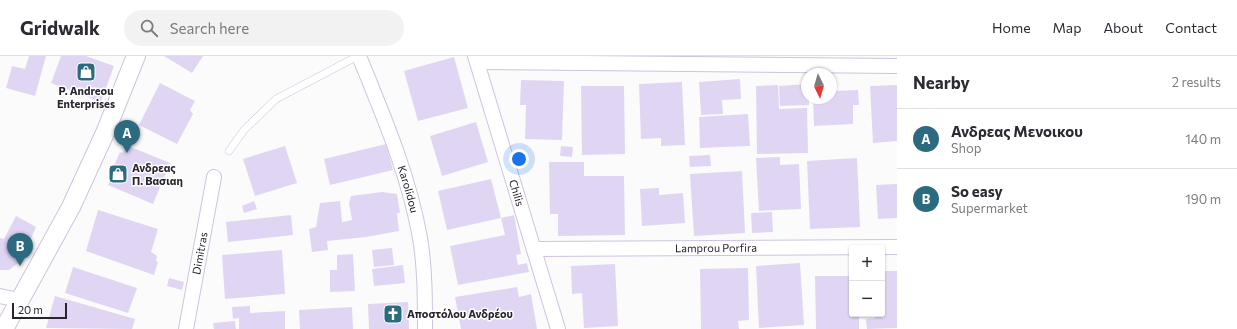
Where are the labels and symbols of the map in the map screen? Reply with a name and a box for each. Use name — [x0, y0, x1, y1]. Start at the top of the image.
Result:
shop icon: P. Andreou Enterprises — [75, 61, 97, 83]
north arrow — [801, 68, 837, 104]
place label: P. Andreou Enterprises — [57, 84, 115, 110]
pin: A — [114, 120, 140, 153]
your location — [509, 149, 529, 169]
place label: Ανδρεας Π. Βασιαη — [132, 161, 183, 187]
shop icon: Ανδρεας Π. Βασιαη — [107, 163, 129, 185]
street label: Karolidou — [396, 164, 422, 214]
street label: Chilis — [507, 178, 527, 208]
street label: Dimitras — [189, 231, 210, 275]
pin: B — [7, 233, 33, 266]
street label: Lamprou Porfira — [675, 241, 757, 254]
scale bar — [12, 301, 67, 320]
church icon: Αποστόλου Ανδρέου — [382, 303, 404, 325]
place label: Αποστόλου Ανδρέου — [407, 307, 513, 320]

